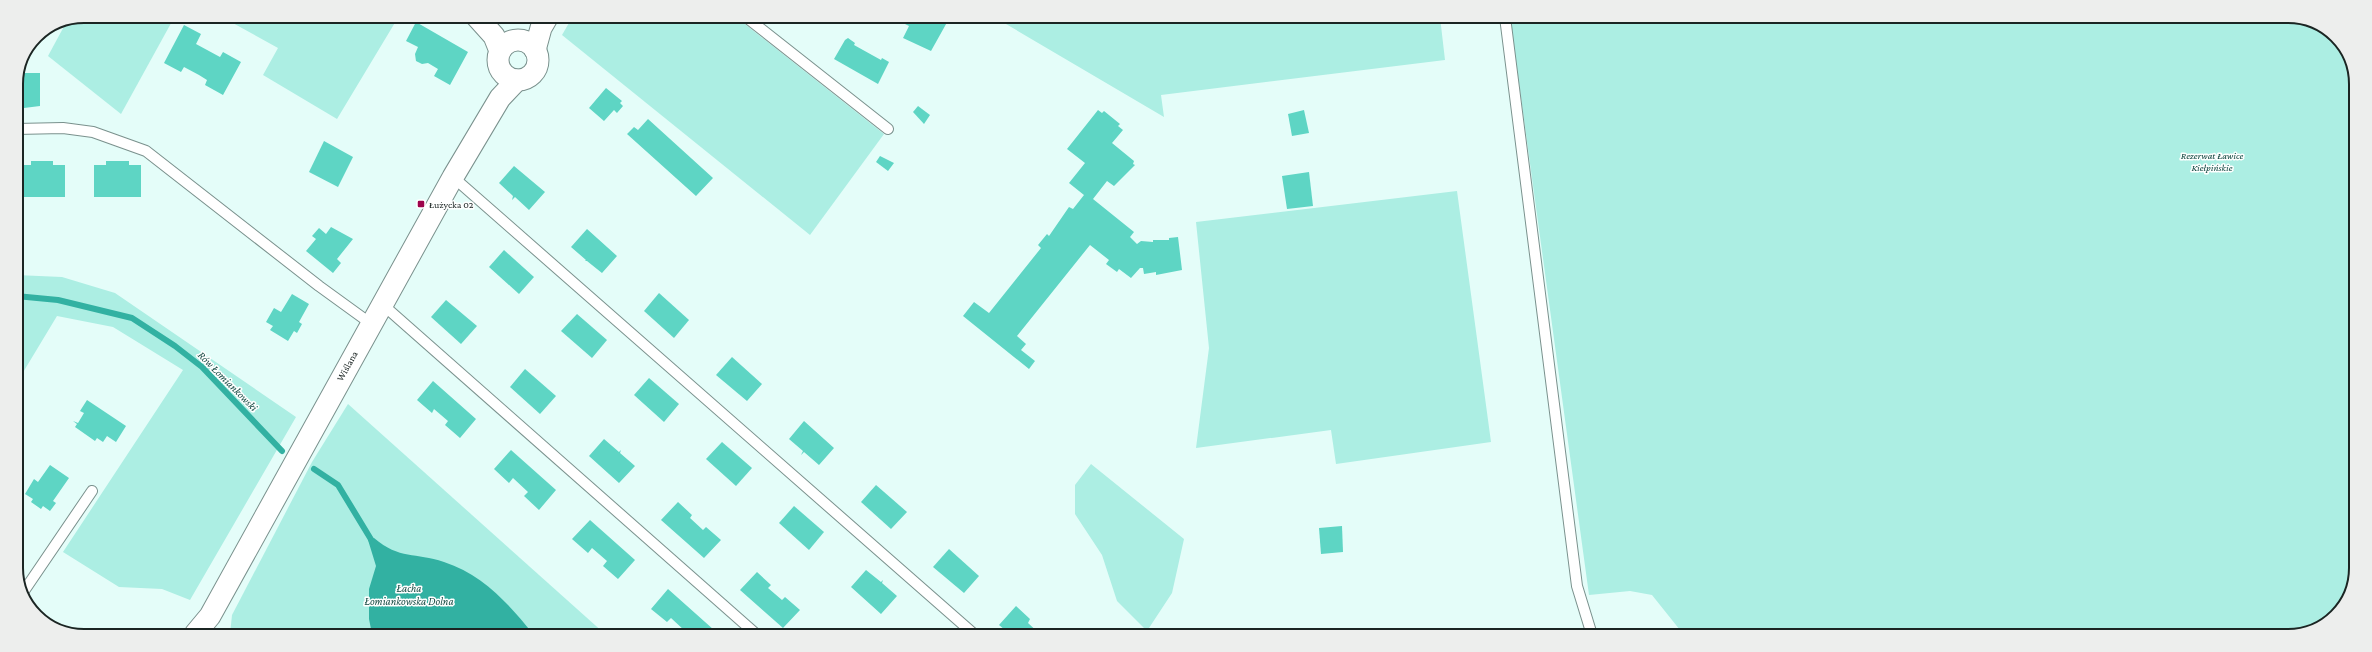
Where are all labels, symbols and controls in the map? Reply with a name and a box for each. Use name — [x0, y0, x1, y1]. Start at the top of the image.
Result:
park label: Rezerwat Ławice Kiełpińskie — [2181, 150, 2243, 173]
marker: Łużycka 02 — [416, 199, 426, 209]
place label: Łużycka 02 — [429, 199, 474, 210]
water label: Rów Łomiankowski — [196, 349, 260, 413]
street label: Wiślana — [334, 349, 360, 383]
water label: Łacha Łomiankowska Dolna — [364, 582, 454, 607]

